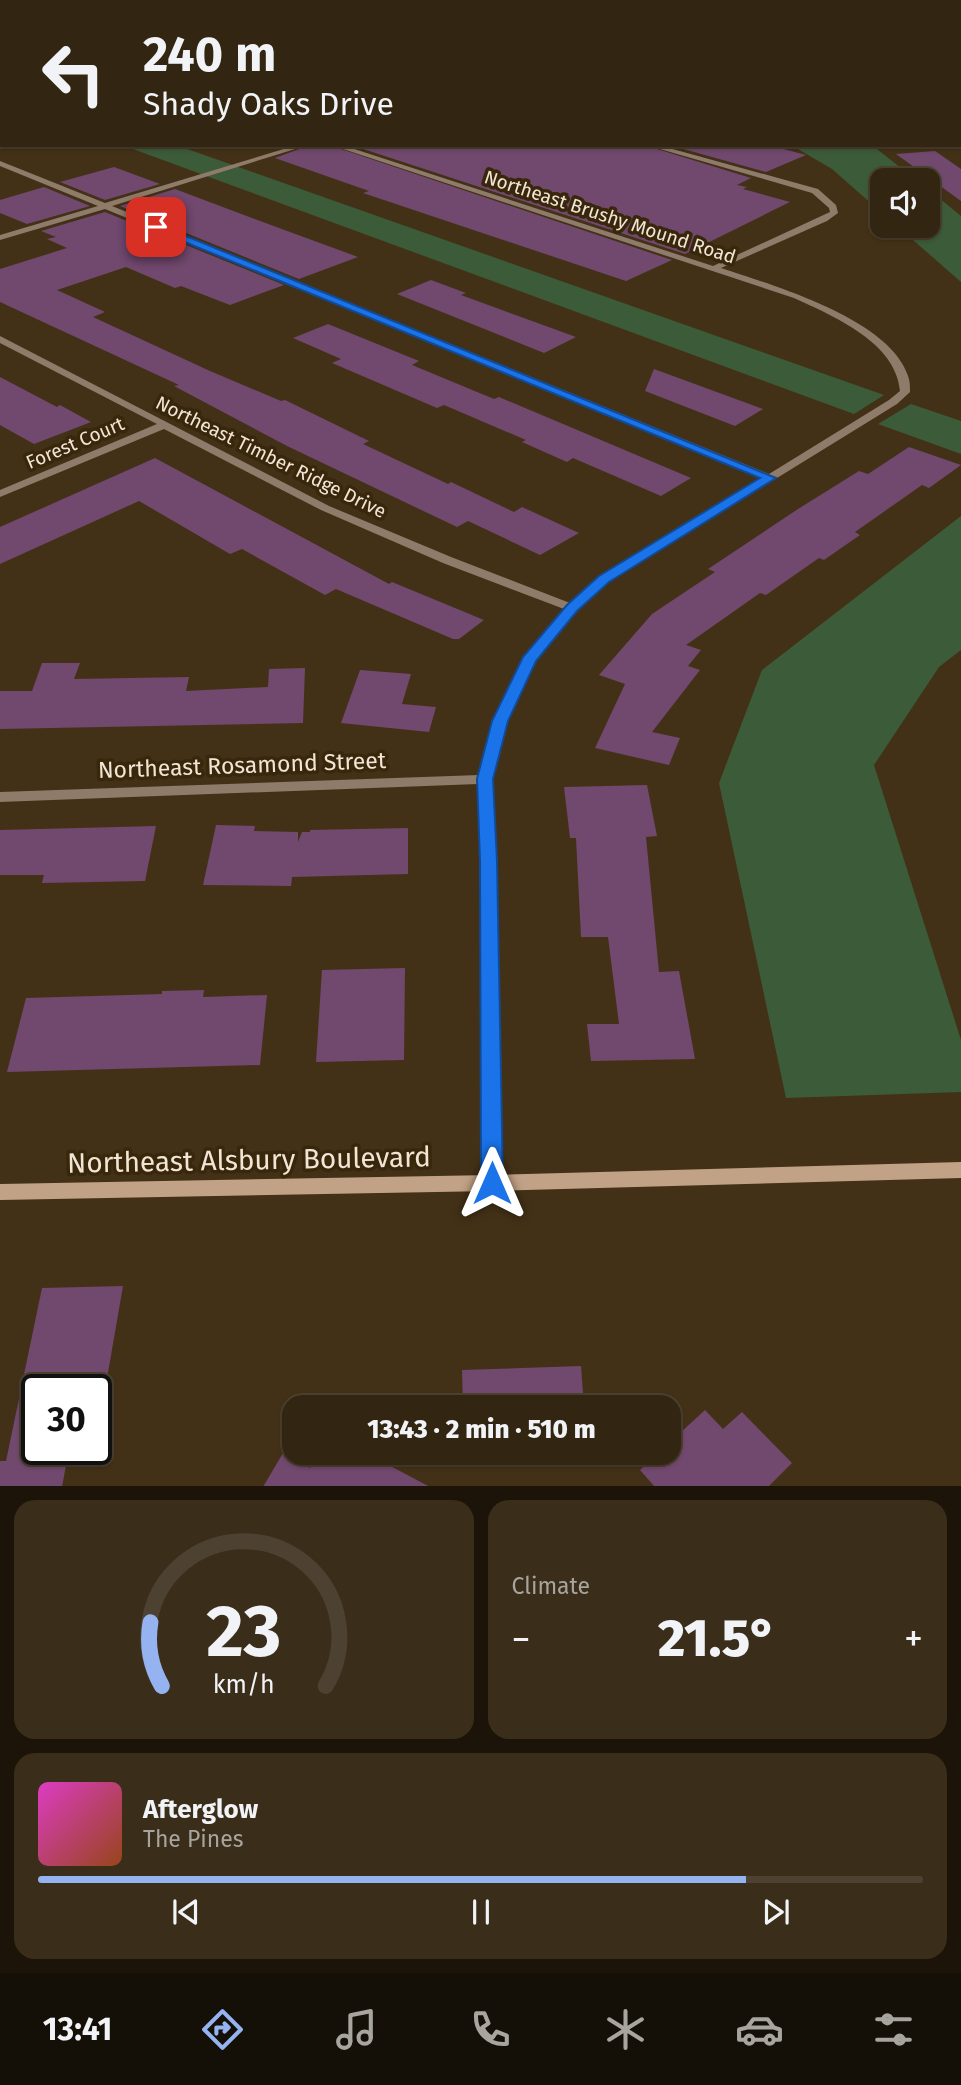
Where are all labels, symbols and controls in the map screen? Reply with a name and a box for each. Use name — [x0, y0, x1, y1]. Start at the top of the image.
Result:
text: 240 m — [143, 25, 276, 84]
icon: left — [28, 28, 119, 119]
text: Shady Oaks Drive — [143, 85, 394, 123]
street label: Northeast Brushy Mound Road — [481, 165, 739, 269]
map controls — [870, 168, 940, 238]
button: sound — [870, 168, 940, 238]
pin — [126, 197, 186, 257]
icon: arrive — [137, 208, 175, 246]
street label: Northeast Timber Ridge Drive — [152, 391, 390, 523]
street label: Forest Court — [23, 412, 128, 474]
street label: Northeast Rosamond Street — [97, 746, 387, 784]
street label: Northeast Alsbury Boulevard — [67, 1140, 431, 1180]
position arrow — [455, 1146, 529, 1220]
speed limit sign: 30 — [21, 1374, 112, 1465]
text: 13:43 · 2 min · 510 m — [367, 1414, 596, 1445]
text: Climate — [512, 1572, 590, 1600]
text: 23 — [206, 1588, 281, 1675]
text: 21.5° — [658, 1607, 777, 1670]
text: − — [512, 1616, 531, 1662]
text: + — [904, 1616, 923, 1662]
text: km/h — [213, 1669, 275, 1699]
text: Afterglow — [143, 1794, 258, 1825]
text: The Pines — [143, 1825, 244, 1853]
icon: previous — [167, 1893, 205, 1931]
icon: pause — [462, 1893, 500, 1931]
icon: next — [757, 1893, 795, 1931]
icon: directions — [198, 2005, 247, 2054]
icon: music — [332, 2005, 381, 2054]
icon: phone — [466, 2005, 515, 2054]
icon: climate — [601, 2005, 650, 2054]
icon: car — [735, 2005, 784, 2054]
icon: filters — [869, 2005, 918, 2054]
text: 13:41 — [43, 2010, 112, 2048]

